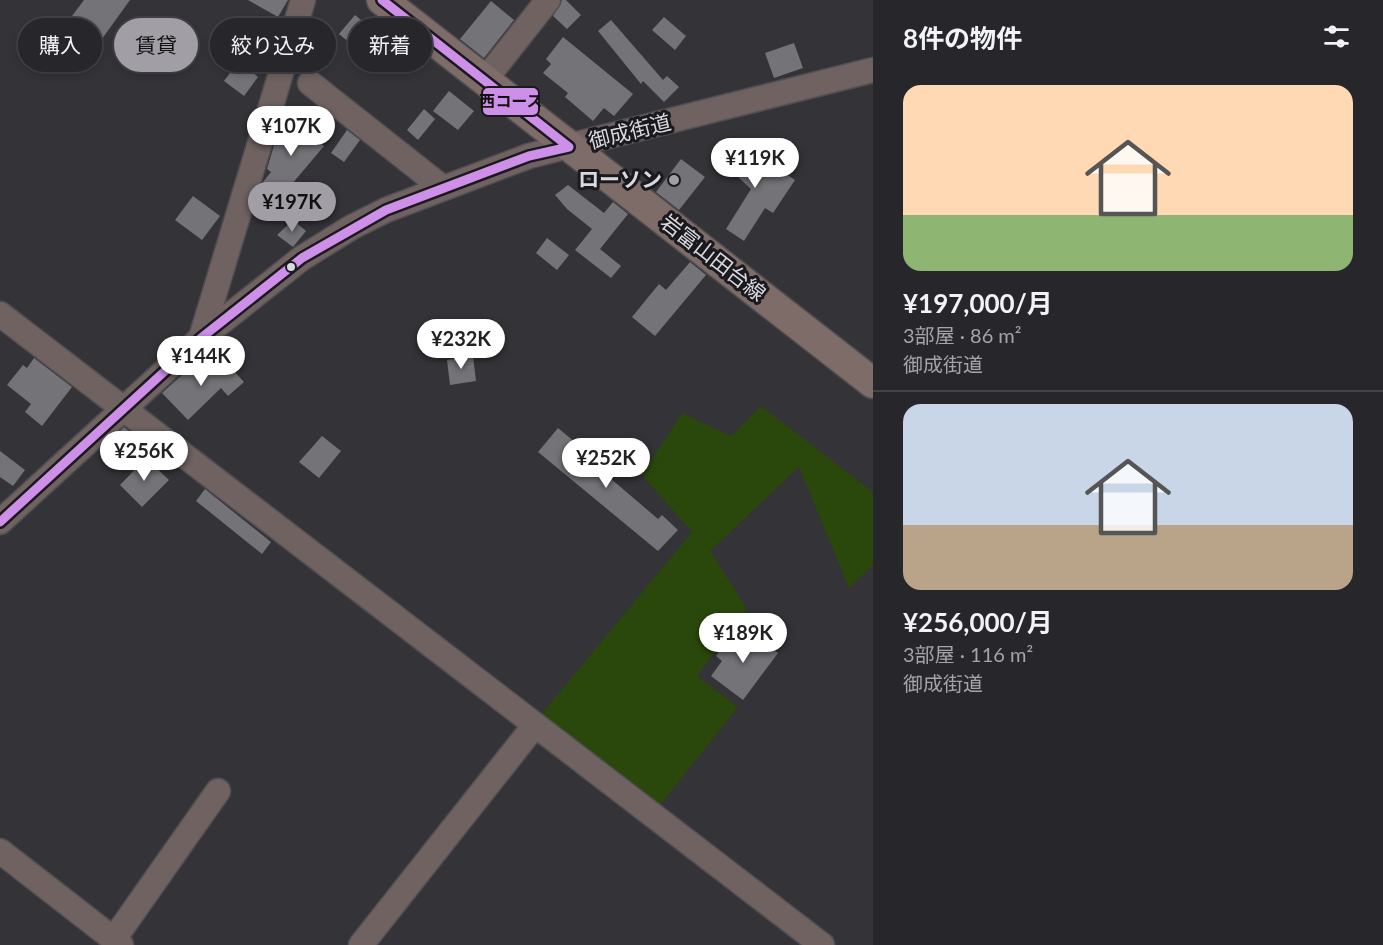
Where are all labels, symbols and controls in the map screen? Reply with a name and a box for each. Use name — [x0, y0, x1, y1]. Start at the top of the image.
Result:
chip: 購入 — [18, 18, 102, 72]
chip: 賃貸 — [114, 18, 198, 72]
chip: 絞り込み — [210, 18, 336, 72]
chip: 新着 — [348, 18, 432, 72]
icon: filters — [1320, 20, 1353, 53]
text: 8件の物件 — [903, 22, 1022, 54]
line badge: 西コース — [482, 87, 539, 116]
text: 西コース — [479, 91, 543, 110]
pin: ¥107K — [249, 106, 333, 157]
street label: 御成街道 — [586, 108, 673, 153]
text: ¥107K — [261, 113, 321, 137]
icon: home — [1074, 124, 1182, 232]
pin: ¥119K — [713, 138, 797, 189]
text: ¥119K — [725, 145, 785, 169]
place label: ローソン — [578, 166, 662, 191]
marker: ローソン — [667, 173, 681, 187]
pin: ¥197K — [250, 182, 334, 233]
text: ¥197K — [262, 189, 322, 213]
street label: 岩富山田台線 — [657, 208, 771, 305]
unlabelled marker — [285, 261, 297, 273]
text: ¥197,000/月 — [903, 287, 1053, 319]
pin: ¥232K — [419, 319, 503, 370]
text: 3部屋 · 86 m² — [903, 323, 1022, 347]
text: ¥232K — [431, 326, 491, 350]
pin: ¥144K — [159, 336, 243, 387]
text: ¥144K — [171, 343, 231, 367]
text: 御成街道 — [903, 352, 983, 376]
pin: ¥256K — [102, 431, 186, 482]
text: ¥256K — [114, 438, 174, 462]
pin: ¥252K — [564, 438, 648, 489]
icon: home — [1074, 443, 1182, 551]
text: ¥252K — [576, 445, 636, 469]
text: ¥256,000/月 — [903, 606, 1053, 638]
pin: ¥189K — [701, 613, 785, 664]
text: ¥189K — [713, 620, 773, 644]
text: 3部屋 · 116 m² — [903, 642, 1033, 666]
text: 御成街道 — [903, 671, 983, 695]

